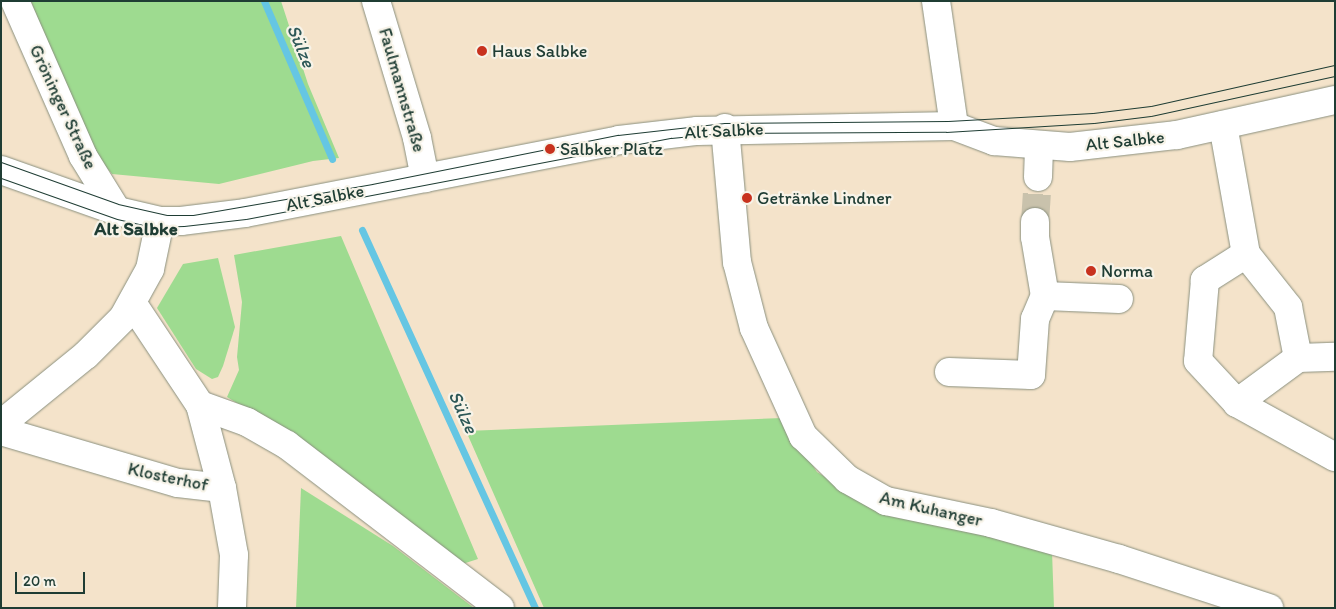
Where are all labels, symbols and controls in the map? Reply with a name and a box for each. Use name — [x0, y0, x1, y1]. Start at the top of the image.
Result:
water label: Sülze — [282, 21, 320, 71]
street label: Faulmannstraße — [374, 25, 430, 155]
place label: Haus Salbke — [492, 40, 588, 62]
street label: Gröninger Straße — [25, 42, 101, 172]
marker: Haus Salbke — [476, 45, 488, 57]
street label: Alt Salbke — [684, 118, 764, 144]
street label: Alt Salbke — [1084, 126, 1166, 156]
place label: Salbker Platz — [560, 138, 663, 160]
marker: Salbker Platz — [544, 143, 556, 155]
street label: Alt Salbke — [284, 180, 366, 216]
place label: Getränke Lindner — [757, 187, 892, 209]
marker: Getränke Lindner — [741, 192, 753, 204]
district label: Alt Salbke — [94, 218, 178, 240]
place label: Norma — [1101, 260, 1153, 282]
marker: Norma — [1085, 265, 1097, 277]
water label: Sülze — [443, 387, 483, 437]
street label: Klosterhof — [126, 458, 210, 496]
street label: Am Kuhanger — [877, 487, 985, 531]
scale bar — [18, 562, 88, 594]
text: 20 m — [23, 572, 56, 590]

